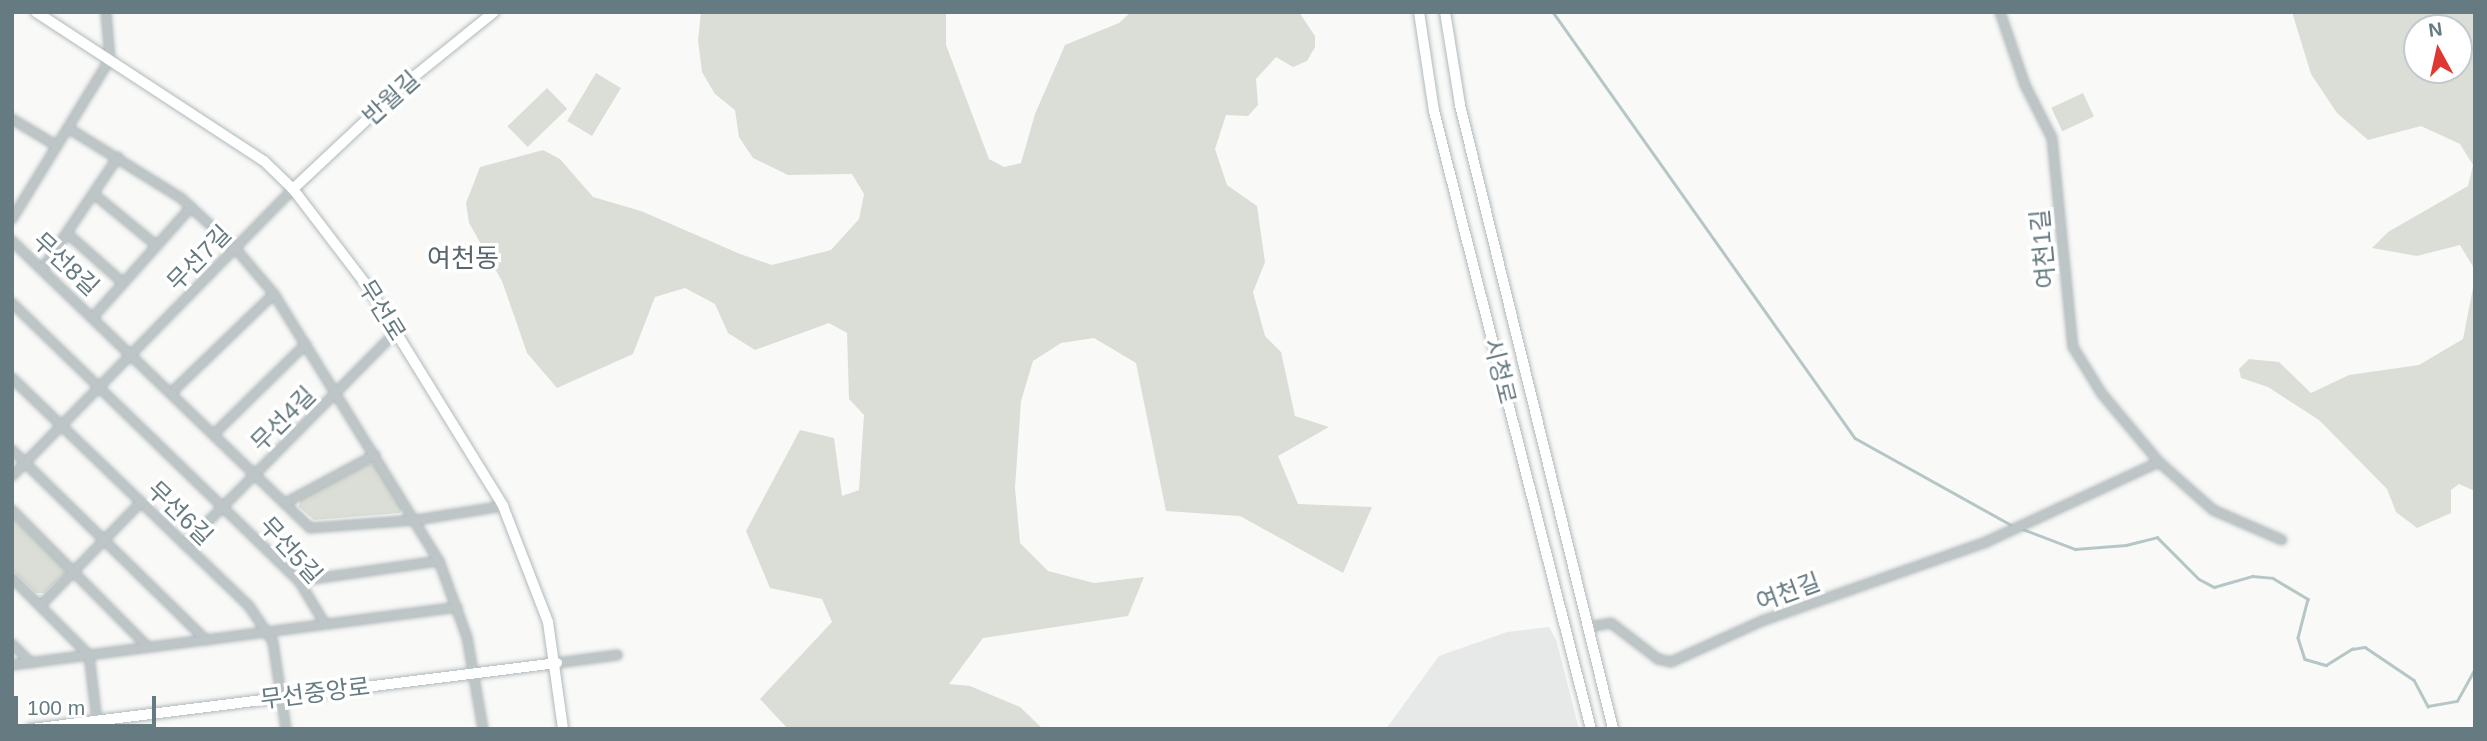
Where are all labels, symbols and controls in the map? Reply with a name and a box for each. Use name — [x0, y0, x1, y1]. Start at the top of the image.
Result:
north arrow — [2403, 14, 2473, 84]
text: N — [2427, 18, 2444, 41]
street label: 반월길 — [357, 65, 425, 131]
street label: 여천1길 — [2025, 208, 2061, 290]
street label: 무선7길 — [161, 219, 237, 297]
street label: 무선8길 — [27, 226, 105, 302]
district label: 여천동 — [427, 243, 499, 275]
street label: 무선로 — [352, 274, 412, 346]
street label: 시청로 — [1478, 335, 1522, 407]
street label: 무선4길 — [245, 381, 321, 457]
street label: 무선6길 — [141, 475, 219, 551]
street label: 무선5길 — [254, 511, 328, 589]
street label: 여천길 — [1752, 567, 1824, 617]
street label: 무선중앙로 — [258, 672, 372, 714]
scale bar — [18, 682, 159, 726]
text: 100 m — [27, 696, 85, 719]

